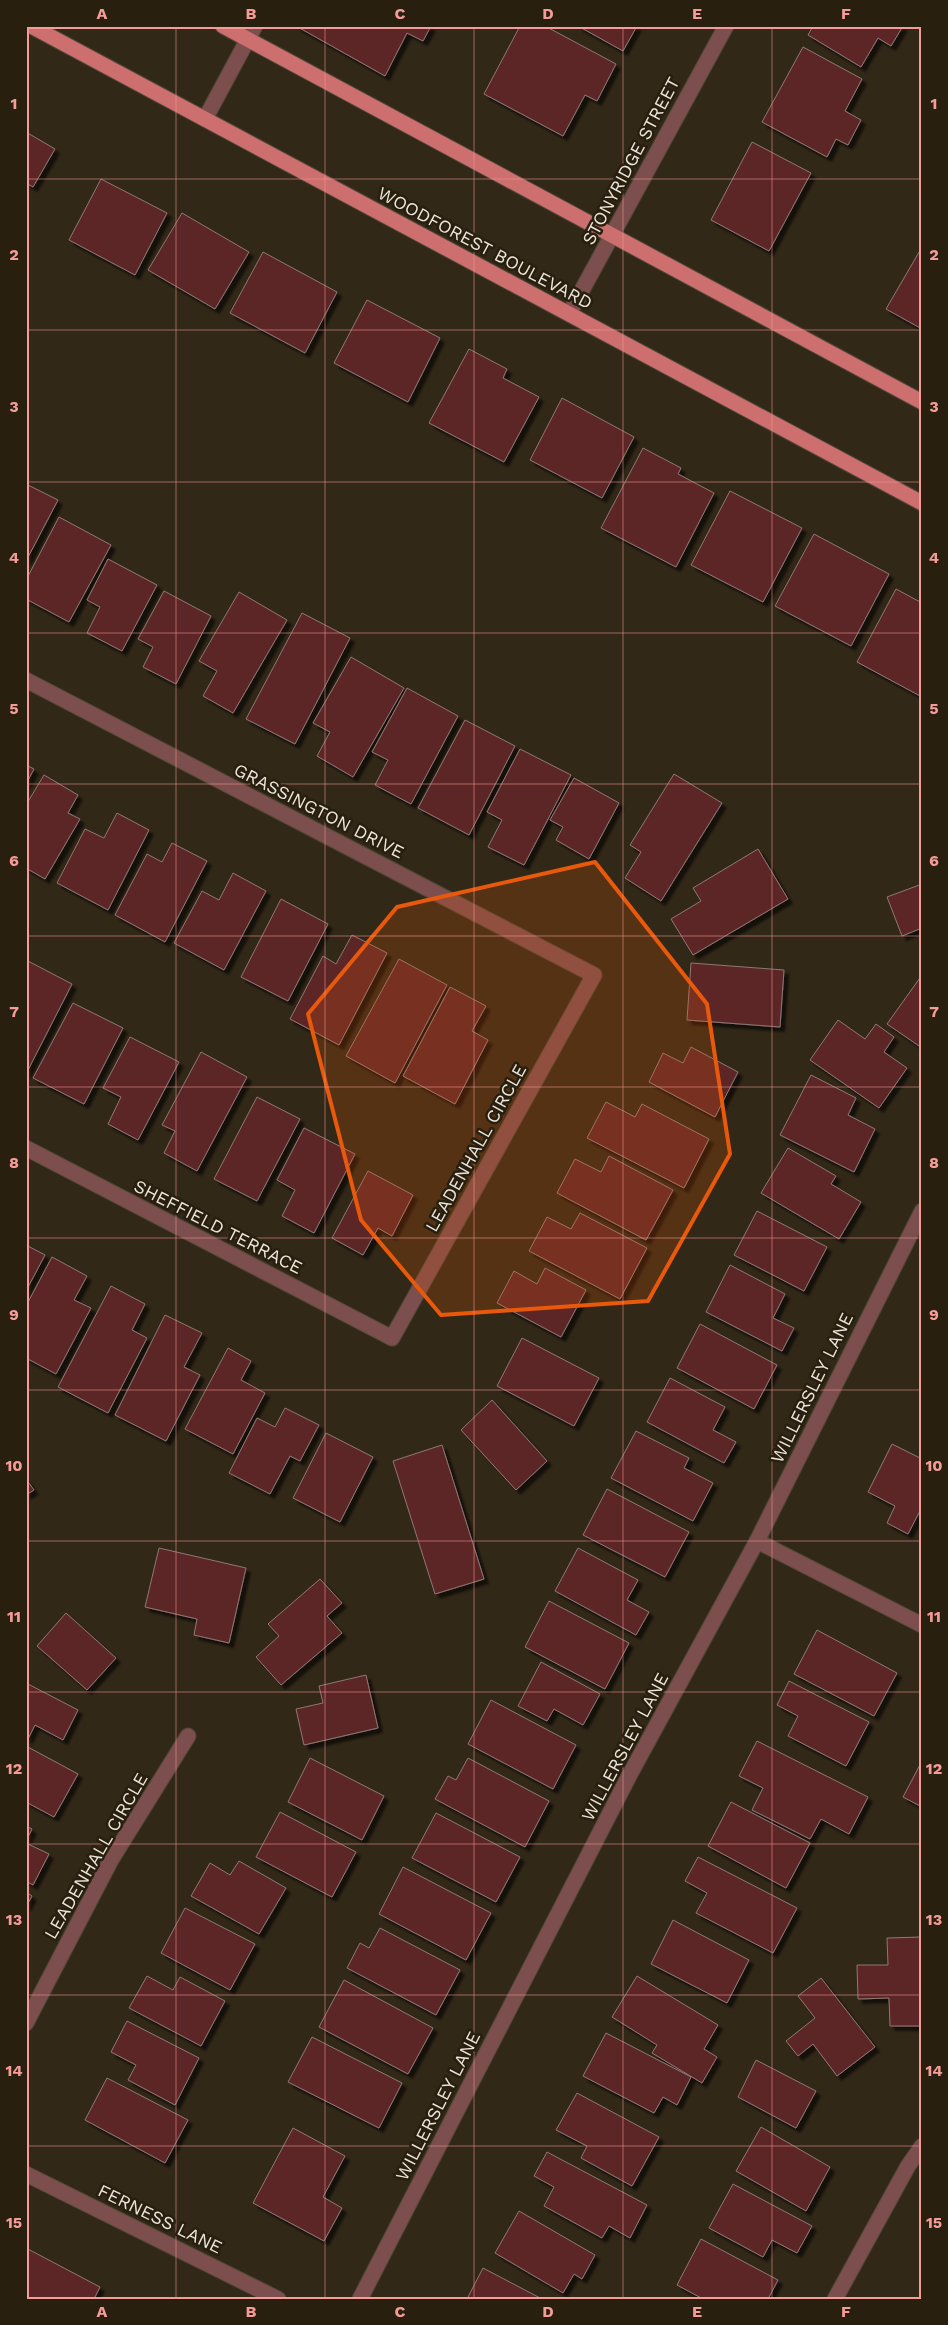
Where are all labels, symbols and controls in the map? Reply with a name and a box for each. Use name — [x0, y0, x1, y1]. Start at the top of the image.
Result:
text: A — [97, 4, 108, 23]
text: B — [246, 4, 257, 23]
text: C — [395, 4, 406, 23]
text: D — [542, 4, 554, 23]
text: E — [692, 4, 702, 23]
text: F — [841, 4, 851, 23]
street label: STONYRIDGE STREET — [577, 73, 684, 248]
text: 1 — [11, 94, 17, 113]
text: 1 — [931, 94, 937, 113]
street label: WOODFOREST BOULEVARD — [374, 182, 596, 313]
text: 2 — [9, 245, 19, 264]
text: 2 — [929, 245, 939, 264]
text: 3 — [9, 397, 19, 416]
text: 3 — [929, 397, 939, 416]
text: 4 — [9, 548, 19, 567]
text: 4 — [929, 548, 939, 567]
text: 5 — [9, 699, 19, 718]
text: 5 — [929, 699, 939, 718]
street label: GRASSINGTON DRIVE — [231, 759, 408, 863]
text: 6 — [9, 851, 19, 870]
text: 6 — [929, 851, 939, 870]
text: 7 — [9, 1002, 19, 1021]
text: 7 — [929, 1002, 939, 1021]
street label: LEADENHALL CIRCLE — [421, 1060, 530, 1235]
text: 8 — [9, 1153, 19, 1172]
text: 8 — [929, 1153, 939, 1172]
street label: SHEFFIELD TERRACE — [131, 1175, 306, 1278]
text: 9 — [9, 1305, 19, 1324]
text: 9 — [929, 1305, 939, 1324]
street label: WILLERSLEY LANE — [766, 1309, 857, 1466]
text: 10 — [5, 1456, 23, 1475]
text: 10 — [925, 1456, 943, 1475]
text: 11 — [7, 1607, 21, 1626]
text: 11 — [927, 1607, 941, 1626]
street label: WILLERSLEY LANE — [577, 1669, 672, 1824]
text: 12 — [6, 1759, 22, 1778]
text: 12 — [926, 1759, 942, 1778]
street label: LEADENHALL CIRCLE — [39, 1769, 152, 1943]
text: 13 — [6, 1910, 22, 1929]
text: 13 — [926, 1910, 942, 1929]
street label: WILLERSLEY LANE — [391, 2028, 484, 2184]
text: 14 — [5, 2061, 23, 2080]
text: 14 — [925, 2061, 943, 2080]
street label: FERNESS LANE — [95, 2179, 226, 2258]
text: 15 — [6, 2213, 22, 2232]
text: 15 — [926, 2213, 942, 2232]
text: A — [97, 2302, 108, 2321]
text: B — [246, 2302, 257, 2321]
text: C — [395, 2302, 406, 2321]
text: D — [542, 2302, 554, 2321]
text: E — [692, 2302, 702, 2321]
text: F — [841, 2302, 851, 2321]

